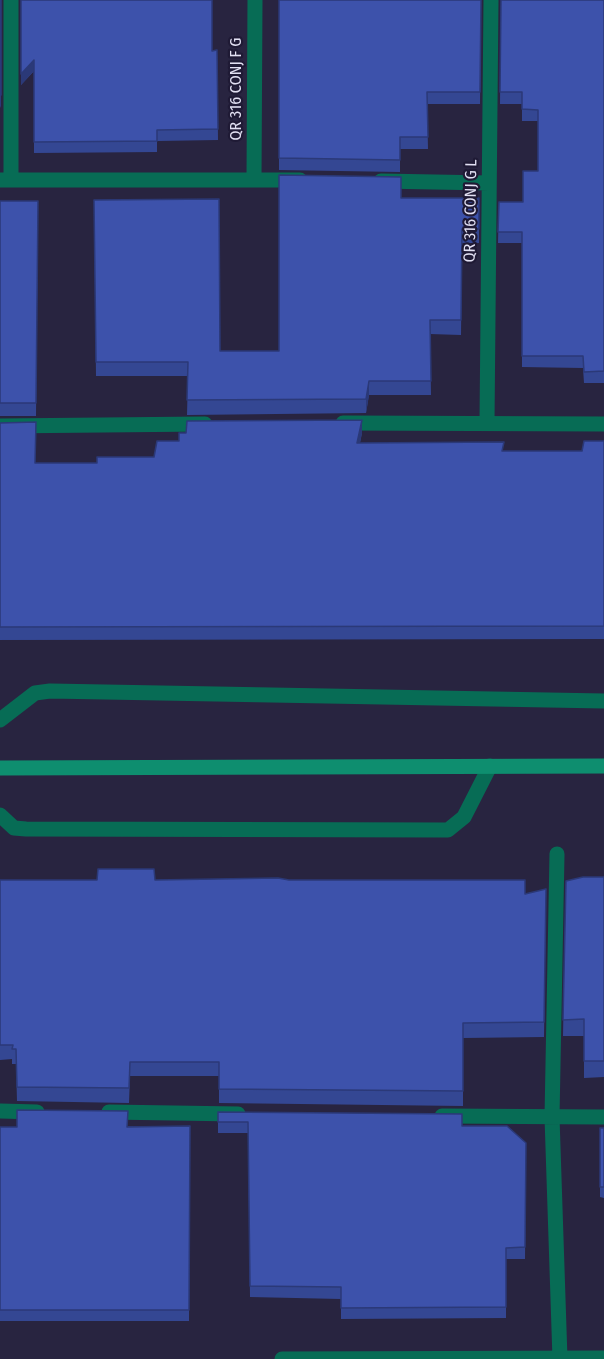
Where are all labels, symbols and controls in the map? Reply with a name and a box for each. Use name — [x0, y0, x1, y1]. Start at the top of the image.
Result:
street label: QR 316 CONJ F G — [227, 38, 247, 140]
street label: QR 316 CONJ G L — [461, 159, 481, 263]

